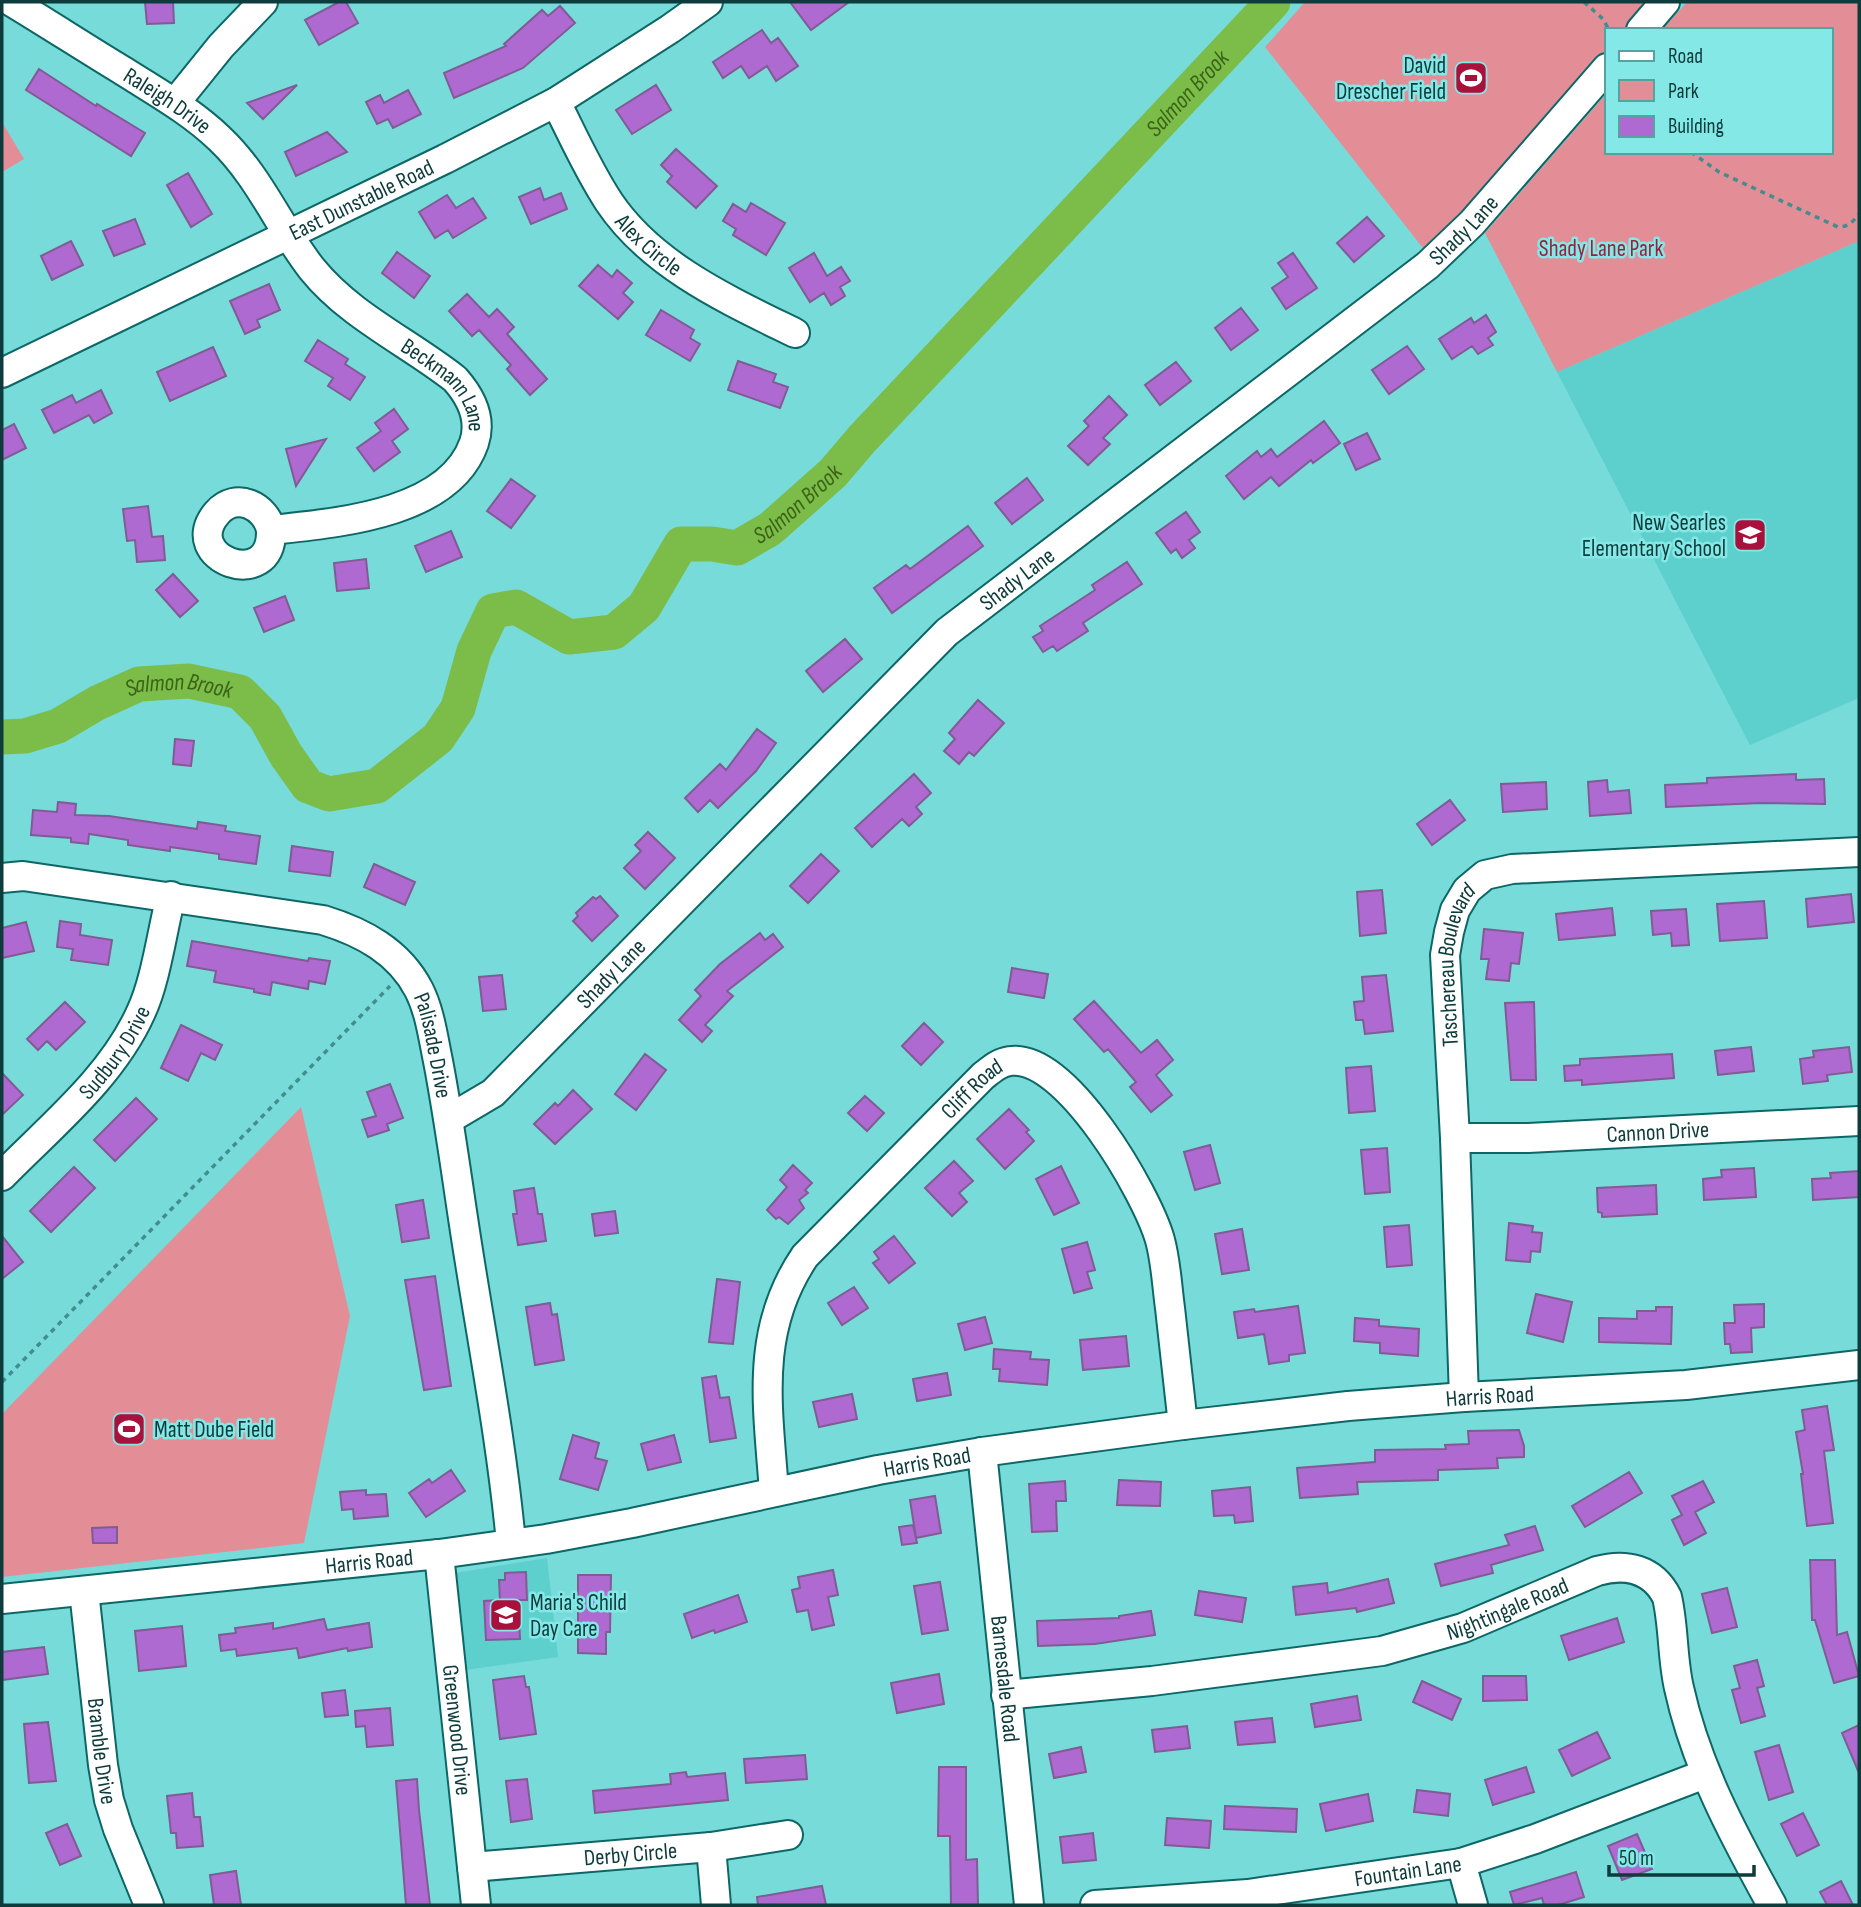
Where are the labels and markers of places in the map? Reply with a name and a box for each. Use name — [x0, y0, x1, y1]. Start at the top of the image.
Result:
place label: David Drescher Field — [1336, 52, 1446, 106]
sports icon: David Drescher Field — [1452, 59, 1490, 97]
place label: New Searles Elementary School — [1582, 509, 1726, 563]
school or university icon: New Searles Elementary School — [1731, 516, 1769, 554]
sports icon: Matt Dube Field — [110, 1410, 148, 1448]
place label: Matt Dube Field — [154, 1416, 274, 1444]
place label: Maria's Child Day Care — [530, 1589, 627, 1643]
school or university icon: Maria's Child Day Care — [487, 1596, 525, 1634]

